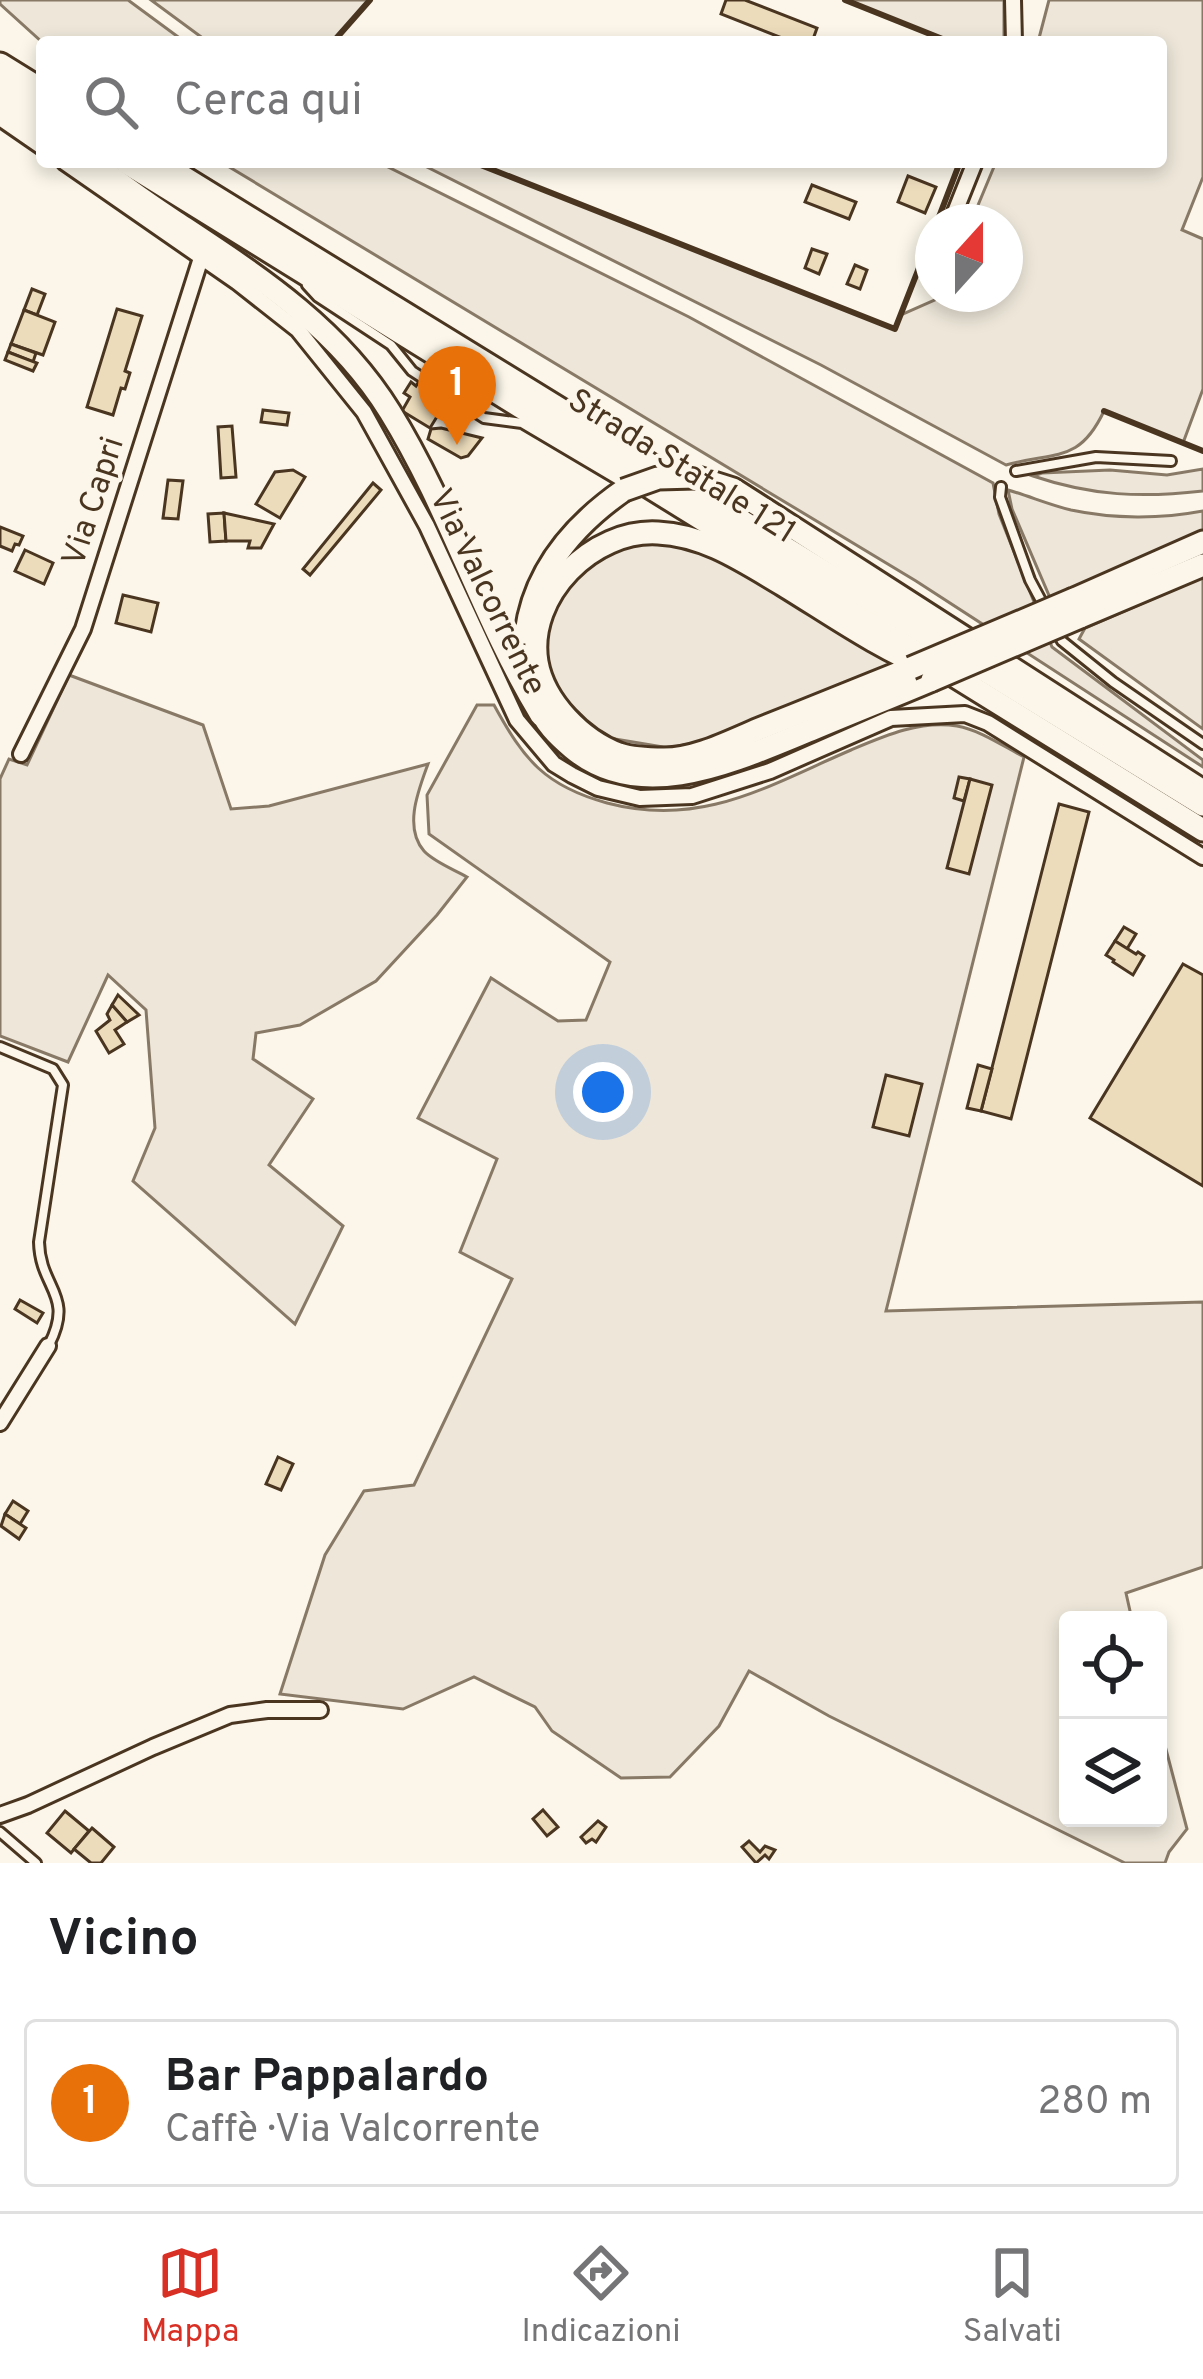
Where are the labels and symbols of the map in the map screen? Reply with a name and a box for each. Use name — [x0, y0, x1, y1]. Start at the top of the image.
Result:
north arrow — [915, 204, 1023, 312]
pin: 1 — [418, 346, 496, 445]
street label: Strada Statale 121 — [559, 381, 803, 555]
street label: Via Capri — [54, 432, 136, 572]
street label: Via Valcorrente — [418, 483, 554, 703]
your location — [573, 1062, 633, 1122]

